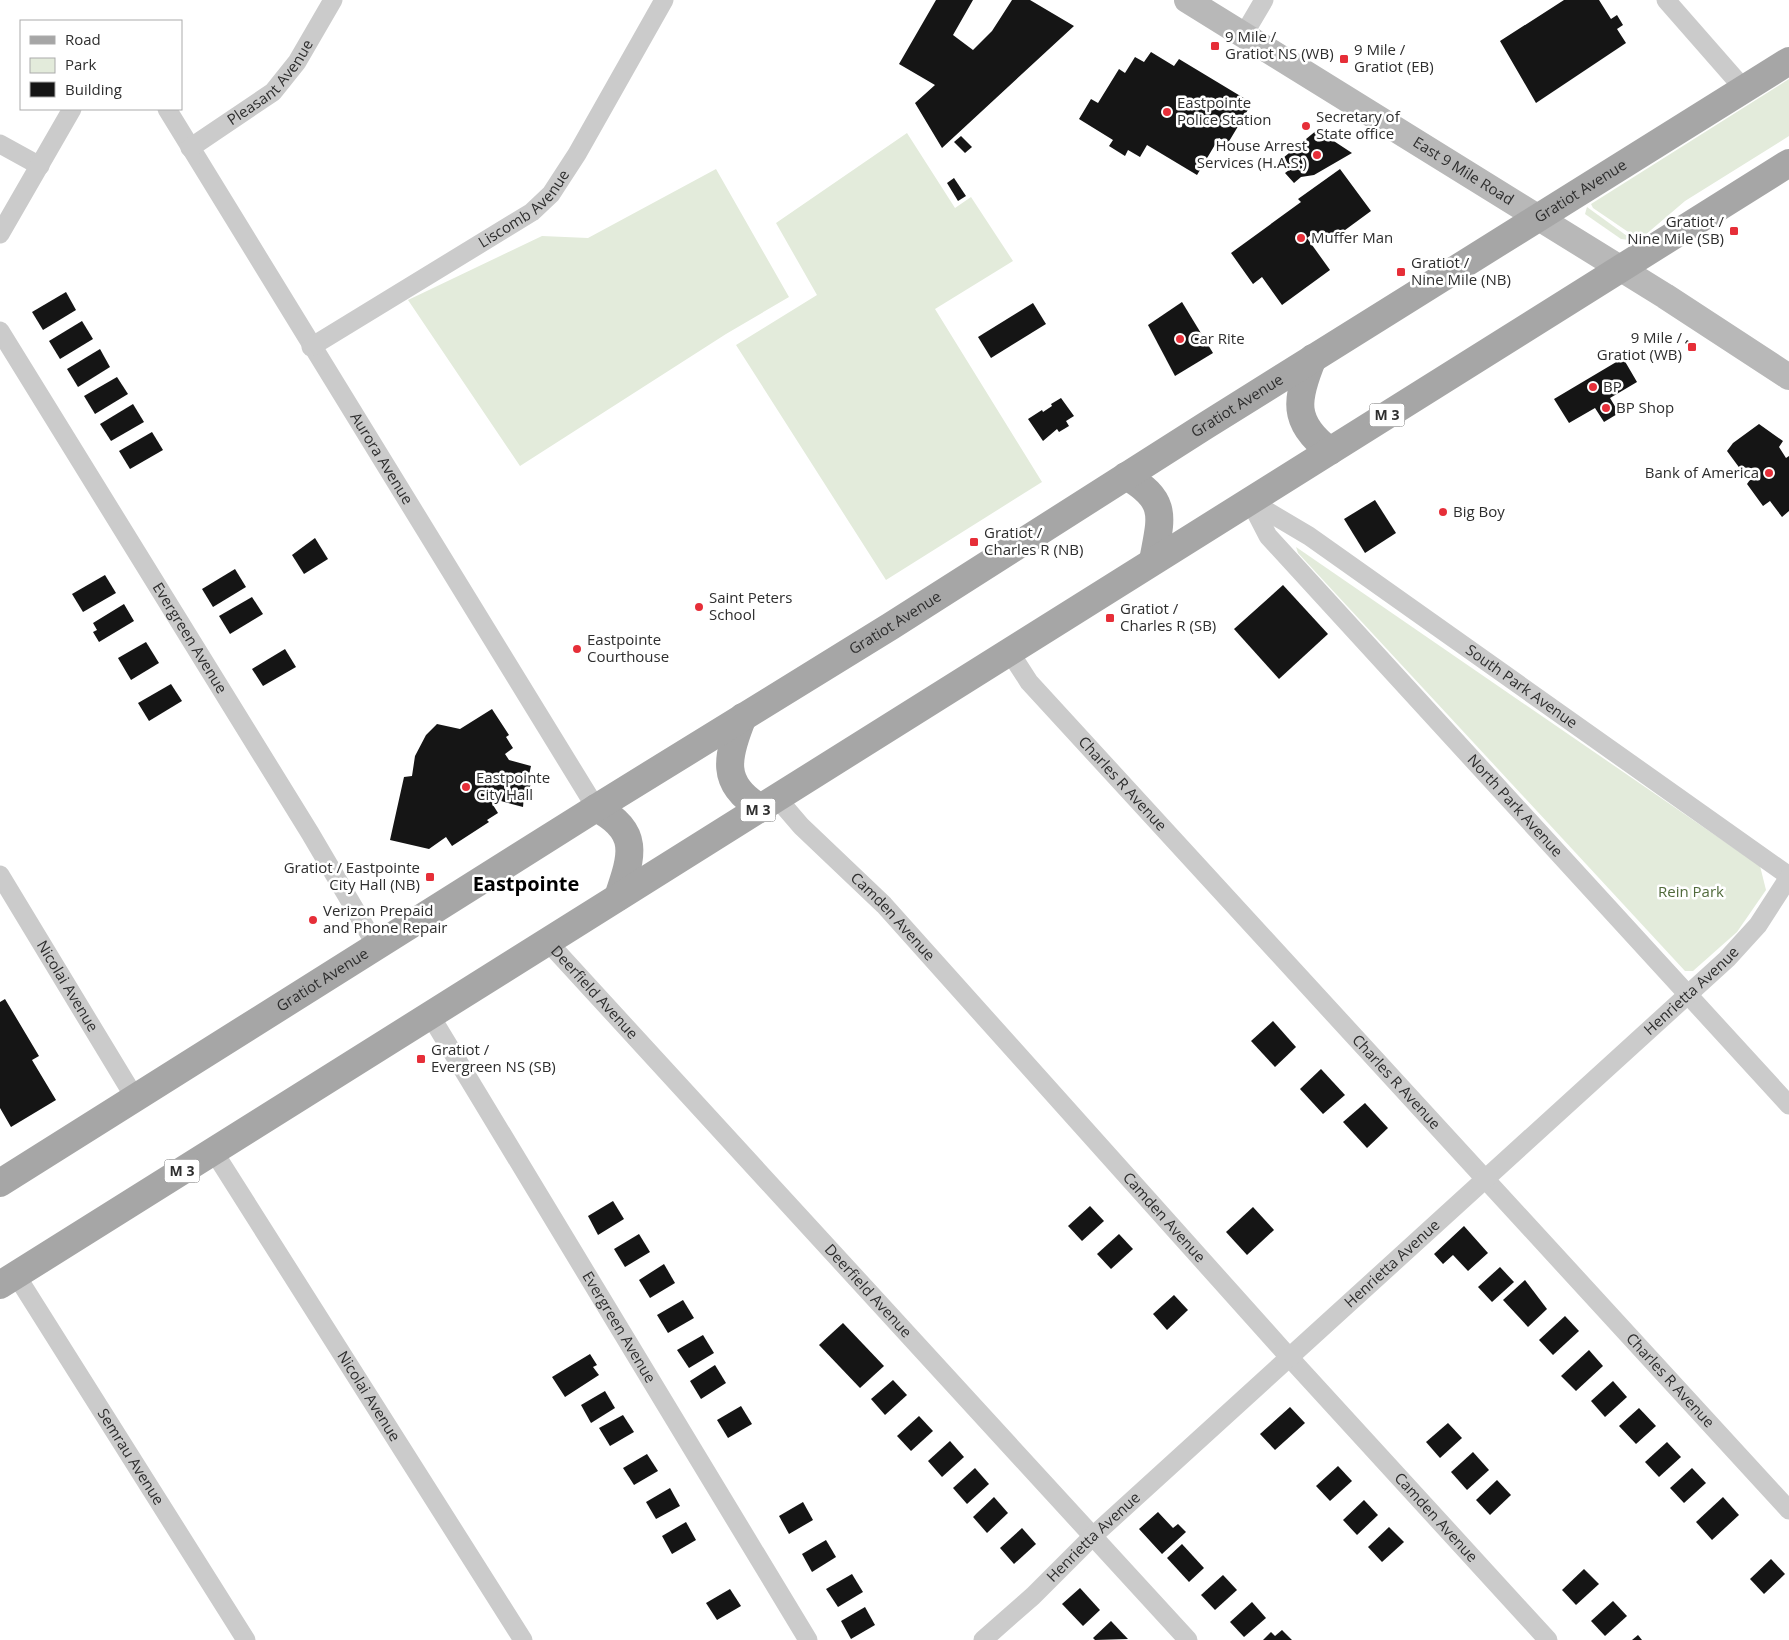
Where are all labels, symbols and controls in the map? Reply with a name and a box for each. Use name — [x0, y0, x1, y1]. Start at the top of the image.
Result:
legend — [20, 20, 182, 110]
place label: 9 Mile / Gratiot NS (WB) — [1225, 26, 1334, 63]
text: Road — [65, 29, 101, 49]
street label: Pleasant Avenue — [223, 35, 317, 129]
place label: 9 Mile / Gratiot (EB) — [1354, 39, 1434, 76]
marker: 9 Mile / Gratiot NS (WB) — [1209, 40, 1221, 52]
marker: 9 Mile / Gratiot (EB) — [1338, 53, 1350, 65]
text: Park — [65, 54, 96, 74]
text: Building — [65, 79, 122, 99]
place label: Eastpointe Police Station — [1177, 92, 1271, 129]
marker: Eastpointe Police Station — [1161, 106, 1173, 118]
place label: Secretary of State office — [1316, 106, 1401, 143]
marker: Secretary of State office — [1300, 120, 1312, 132]
street label: East 9 Mile Road — [1410, 132, 1518, 209]
place label: House Arrest Services (H.A.S.) — [1197, 135, 1307, 172]
marker: House Arrest Services (H.A.S.) — [1311, 149, 1323, 161]
street label: Gratiot Avenue — [1530, 154, 1630, 227]
street label: Liscomb Avenue — [474, 165, 573, 252]
place label: Gratiot / Nine Mile (SB) — [1627, 211, 1724, 248]
marker: Gratiot / Nine Mile (SB) — [1728, 225, 1740, 237]
place label: Muffer Man — [1311, 227, 1393, 247]
marker: Muffer Man — [1295, 232, 1307, 244]
place label: Gratiot / Nine Mile (NB) — [1411, 252, 1511, 289]
marker: Gratiot / Nine Mile (NB) — [1395, 266, 1407, 278]
place label: 9 Mile / Gratiot (WB) — [1597, 327, 1682, 364]
place label: Car Rite — [1190, 328, 1245, 348]
marker: Car Rite — [1174, 333, 1186, 345]
marker: 9 Mile / Gratiot (WB) — [1686, 341, 1698, 353]
street label: Gratiot Avenue — [1187, 369, 1287, 441]
place label: BP — [1603, 376, 1622, 396]
marker: BP — [1587, 381, 1599, 393]
place label: BP Shop — [1616, 397, 1674, 417]
marker: BP Shop — [1600, 402, 1612, 414]
road number: M 3 — [1370, 404, 1404, 426]
street label: Aurora Avenue — [346, 408, 418, 508]
place label: Bank of America — [1645, 462, 1759, 482]
marker: Bank of America — [1763, 467, 1775, 479]
place label: Big Boy — [1453, 501, 1505, 521]
marker: Big Boy — [1437, 506, 1449, 518]
place label: Gratiot / Charles R (NB) — [984, 522, 1083, 559]
marker: Gratiot / Charles R (NB) — [968, 536, 980, 548]
street label: Evergreen Avenue — [149, 578, 232, 697]
street label: Gratiot Avenue — [845, 586, 945, 659]
place label: Saint Peters School — [709, 587, 792, 624]
place label: Gratiot / Charles R (SB) — [1120, 598, 1216, 635]
marker: Saint Peters School — [693, 601, 705, 613]
marker: Gratiot / Charles R (SB) — [1104, 612, 1116, 624]
place label: Eastpointe Courthouse — [587, 629, 669, 666]
street label: South Park Avenue — [1462, 639, 1582, 732]
marker: Eastpointe Courthouse — [571, 643, 583, 655]
street label: Charles R Avenue — [1075, 731, 1172, 835]
street label: North Park Avenue — [1464, 749, 1568, 861]
place label: Eastpointe City Hall — [476, 767, 550, 804]
marker: Eastpointe City Hall — [460, 781, 472, 793]
road number: M 3 — [740, 798, 776, 822]
place label: Gratiot / Eastpointe City Hall (NB) — [284, 857, 420, 894]
street label: Camden Avenue — [847, 868, 940, 965]
district label: Eastpointe — [473, 870, 579, 897]
marker: Gratiot / Eastpointe City Hall (NB) — [424, 871, 436, 883]
park label: Rein Park — [1658, 881, 1724, 901]
place label: Verizon Prepaid and Phone Repair — [323, 900, 447, 937]
marker: Verizon Prepaid and Phone Repair — [307, 914, 319, 926]
street label: Nicolai Avenue — [33, 936, 104, 1035]
street label: Deerfield Avenue — [547, 941, 643, 1043]
street label: Henrietta Avenue — [1639, 942, 1743, 1039]
street label: Gratiot Avenue — [272, 943, 372, 1016]
street label: Charles R Avenue — [1348, 1030, 1446, 1133]
place label: Gratiot / Evergreen NS (SB) — [431, 1039, 556, 1076]
marker: Gratiot / Evergreen NS (SB) — [415, 1053, 427, 1065]
road number: M 3 — [164, 1160, 200, 1182]
street label: Camden Avenue — [1119, 1167, 1210, 1266]
street label: Henrietta Avenue — [1340, 1214, 1443, 1312]
street label: Deerfield Avenue — [821, 1239, 917, 1342]
street label: Evergreen Avenue — [578, 1267, 661, 1386]
street label: Charles R Avenue — [1622, 1328, 1719, 1431]
street label: Nicolai Avenue — [333, 1347, 406, 1445]
street label: Semrau Avenue — [94, 1404, 169, 1508]
street label: Camden Avenue — [1391, 1468, 1483, 1566]
street label: Henrietta Avenue — [1042, 1487, 1144, 1586]

